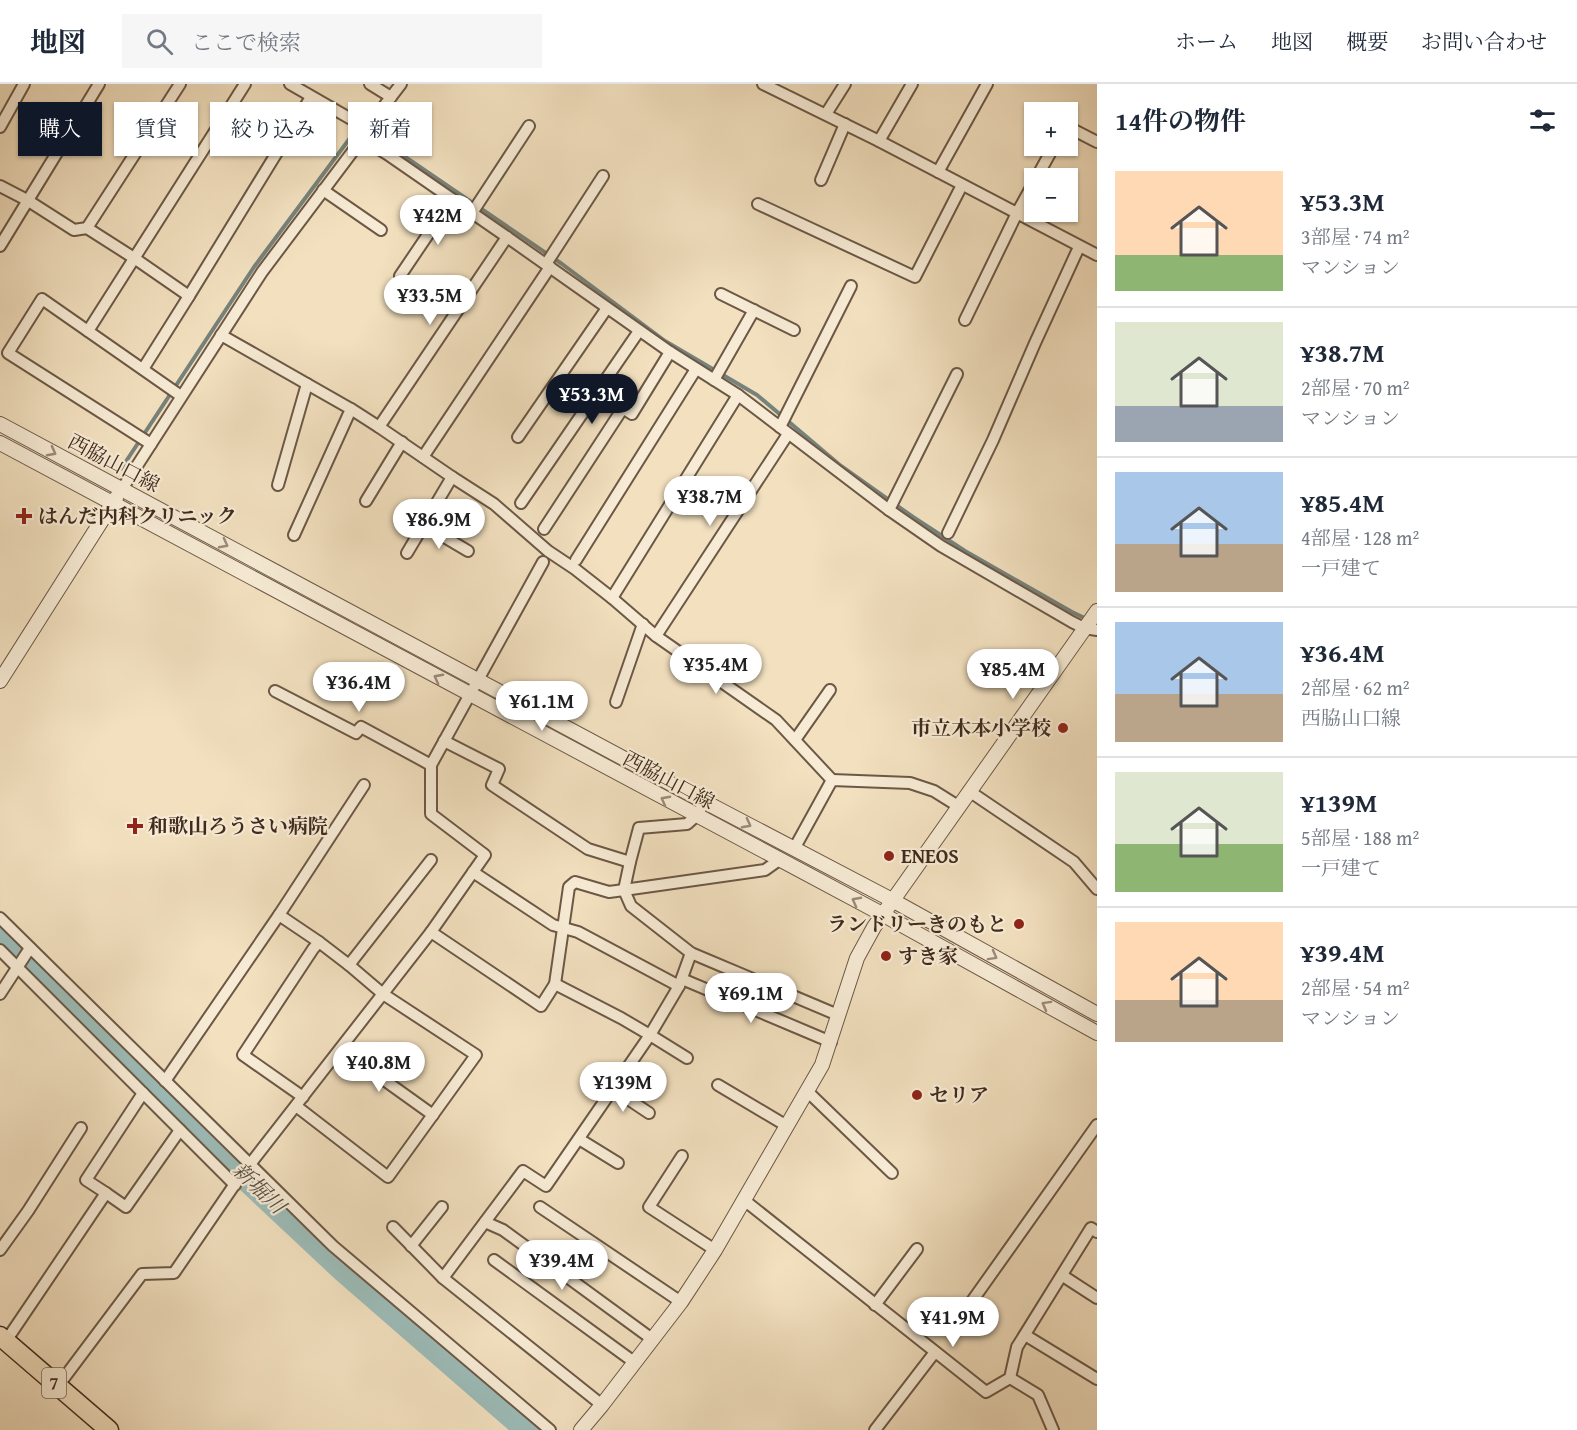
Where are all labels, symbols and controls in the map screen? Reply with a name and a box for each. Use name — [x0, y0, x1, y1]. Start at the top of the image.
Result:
search box — [122, 14, 542, 68]
text: 地図 — [30, 21, 86, 62]
icon: search — [143, 25, 176, 58]
text: ここで検索 — [191, 26, 301, 58]
text: ホーム — [1175, 26, 1238, 57]
text: 地図 — [1271, 26, 1313, 57]
text: 概要 — [1346, 26, 1388, 57]
text: お問い合わせ — [1421, 26, 1547, 57]
text: 14件の物件 — [1115, 101, 1246, 140]
chip: 購入 — [18, 102, 102, 156]
chip: 賃貸 — [114, 102, 198, 156]
chip: 絞り込み — [210, 102, 336, 156]
chip: 新着 — [348, 102, 432, 156]
map controls — [1024, 102, 1078, 222]
button: + — [1024, 102, 1078, 156]
icon: filters — [1526, 104, 1559, 137]
button: − — [1024, 168, 1078, 222]
text: ¥53.3M — [1301, 182, 1385, 221]
pin: ¥42M — [402, 195, 474, 246]
icon: home — [1163, 195, 1235, 267]
text: ¥42M — [414, 200, 462, 229]
text: 3部屋 · 74 m² — [1301, 222, 1410, 251]
text: マンション — [1301, 252, 1400, 281]
pin: ¥33.5M — [381, 275, 479, 326]
text: ¥33.5M — [398, 280, 462, 309]
text: ¥38.7M — [1301, 333, 1385, 372]
icon: home — [1163, 346, 1235, 418]
text: 2部屋 · 70 m² — [1301, 373, 1410, 402]
pin: ¥53.3M — [543, 374, 641, 425]
text: ¥53.3M — [560, 379, 624, 408]
text: マンション — [1301, 403, 1400, 432]
street label: 西脇山口線 — [63, 426, 165, 499]
one-way arrow — [45, 445, 56, 456]
pin: ¥38.7M — [661, 476, 759, 527]
text: ¥38.7M — [678, 481, 742, 510]
text: ¥85.4M — [1301, 483, 1385, 522]
icon: home — [1163, 496, 1235, 568]
pin: ¥86.9M — [390, 499, 488, 550]
place label: はんだ内科クリニック — [38, 501, 237, 530]
text: ¥86.9M — [407, 504, 471, 533]
marker: はんだ内科クリニック — [15, 507, 33, 525]
text: 4部屋 · 128 m² — [1301, 523, 1419, 552]
one-way arrow — [217, 537, 228, 548]
text: 一戸建て — [1301, 553, 1381, 582]
text: ¥36.4M — [1301, 633, 1385, 672]
pin: ¥35.4M — [667, 644, 765, 695]
icon: home — [1163, 646, 1235, 718]
text: ¥35.4M — [684, 649, 748, 678]
pin: ¥85.4M — [964, 649, 1062, 700]
text: ¥85.4M — [981, 654, 1045, 683]
pin: ¥36.4M — [310, 662, 408, 713]
text: ¥36.4M — [327, 667, 391, 696]
text: 2部屋 · 62 m² — [1301, 673, 1410, 702]
one-way arrow — [434, 674, 444, 685]
pin: ¥61.1M — [493, 681, 591, 732]
text: ¥61.1M — [510, 686, 574, 715]
text: 西脇山口線 — [1301, 703, 1401, 732]
place label: 市立木本小学校 — [911, 713, 1051, 742]
marker: 市立木本小学校 — [1056, 721, 1070, 735]
street label: 西脇山口線 — [618, 743, 720, 816]
text: ¥139M — [1301, 783, 1377, 822]
one-way arrow — [661, 796, 672, 807]
icon: home — [1163, 796, 1235, 868]
place label: 和歌山ろうさい病院 — [148, 811, 328, 840]
marker: 和歌山ろうさい病院 — [126, 817, 144, 835]
one-way arrow — [741, 817, 752, 829]
text: 5部屋 · 188 m² — [1301, 823, 1419, 852]
place label: ENEOS — [901, 841, 959, 870]
marker: ENEOS — [882, 849, 896, 863]
text: 一戸建て — [1301, 853, 1381, 882]
one-way arrow — [852, 897, 863, 908]
place label: ランドリーきのもと — [827, 909, 1007, 938]
marker: ランドリーきのもと — [1012, 917, 1026, 931]
text: ¥39.4M — [1301, 933, 1385, 972]
place label: すき家 — [898, 941, 958, 970]
icon: home — [1163, 946, 1235, 1018]
marker: すき家 — [879, 949, 893, 963]
one-way arrow — [987, 949, 997, 960]
pin: ¥69.1M — [702, 973, 800, 1024]
text: 2部屋 · 54 m² — [1301, 973, 1410, 1002]
text: ¥69.1M — [719, 978, 783, 1007]
one-way arrow — [1042, 1001, 1052, 1012]
text: マンション — [1301, 1003, 1400, 1032]
pin: ¥40.8M — [330, 1042, 428, 1093]
text: ¥40.8M — [347, 1047, 411, 1076]
pin: ¥139M — [581, 1062, 665, 1113]
text: ¥139M — [594, 1067, 652, 1096]
place label: セリア — [929, 1080, 989, 1109]
marker: セリア — [910, 1088, 924, 1102]
water label: 新堀川 — [226, 1155, 294, 1222]
pin: ¥39.4M — [513, 1240, 611, 1291]
text: ¥39.4M — [530, 1245, 594, 1274]
pin: ¥41.9M — [904, 1297, 1002, 1348]
text: ¥41.9M — [921, 1302, 985, 1331]
road number: 7 — [42, 1368, 66, 1398]

